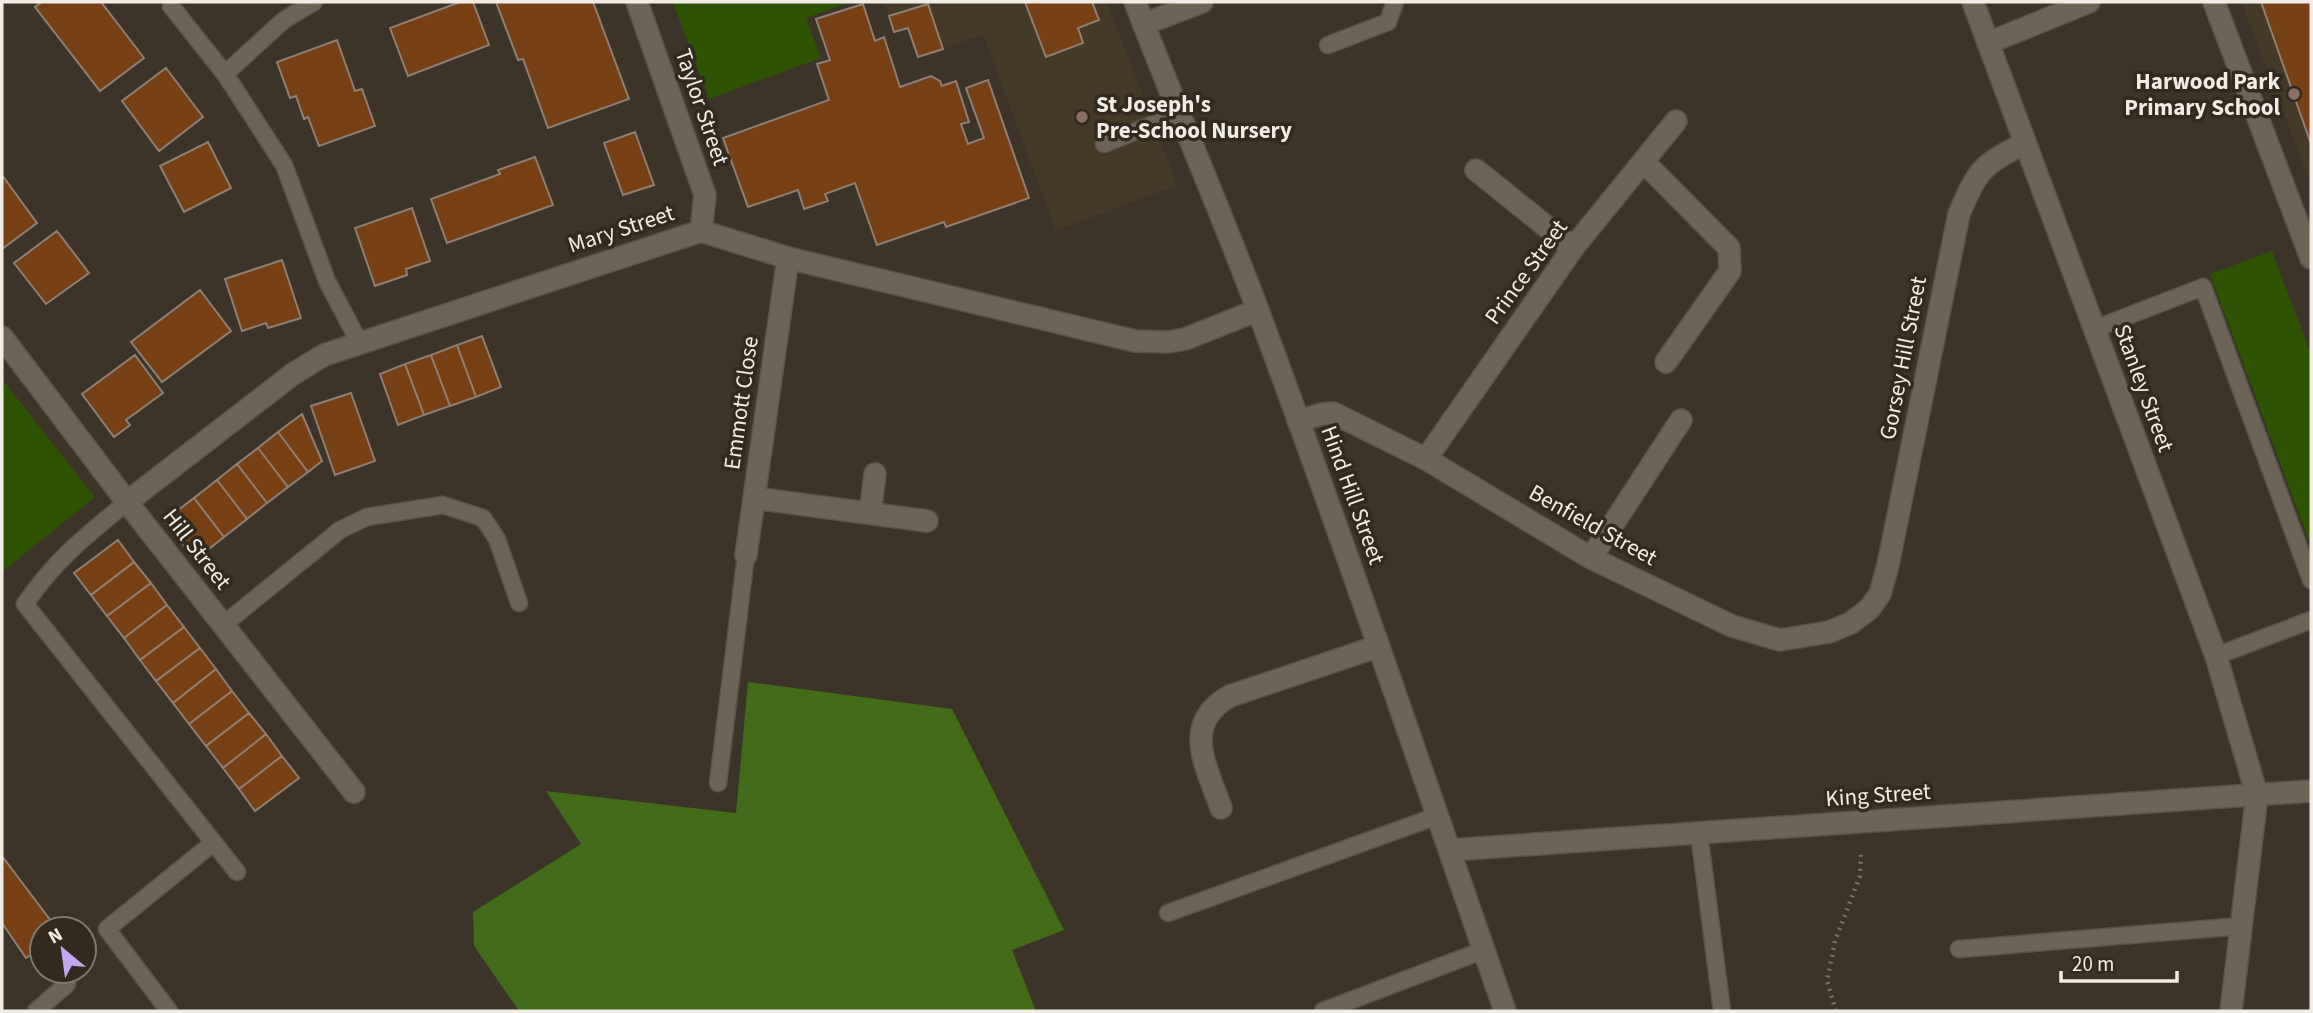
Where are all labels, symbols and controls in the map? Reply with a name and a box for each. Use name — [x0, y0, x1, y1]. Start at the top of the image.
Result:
street label: Taylor Street — [667, 44, 737, 170]
place label: Harwood Park Primary School — [2124, 65, 2280, 124]
marker: Harwood Park Primary School — [2286, 86, 2302, 102]
place label: St Joseph's Pre-School Nursery — [1096, 88, 1292, 147]
marker: St Joseph's Pre-School Nursery — [1074, 109, 1090, 125]
street label: Mary Street — [564, 196, 679, 262]
street label: Prince Street — [1477, 212, 1576, 331]
street label: Gorsey Hill Street — [1871, 273, 1935, 442]
street label: Stanley Street — [2106, 320, 2182, 457]
street label: Emmott Close — [715, 334, 767, 472]
street label: Hind Hill Street — [1313, 421, 1393, 569]
street label: Benfield Street — [1523, 476, 1663, 574]
street label: Hill Street — [155, 502, 239, 597]
street label: King Street — [1824, 775, 1932, 815]
north arrow — [28, 915, 98, 985]
text: N — [43, 922, 68, 951]
scale bar — [2061, 940, 2176, 984]
text: 20 m — [2072, 949, 2114, 979]

